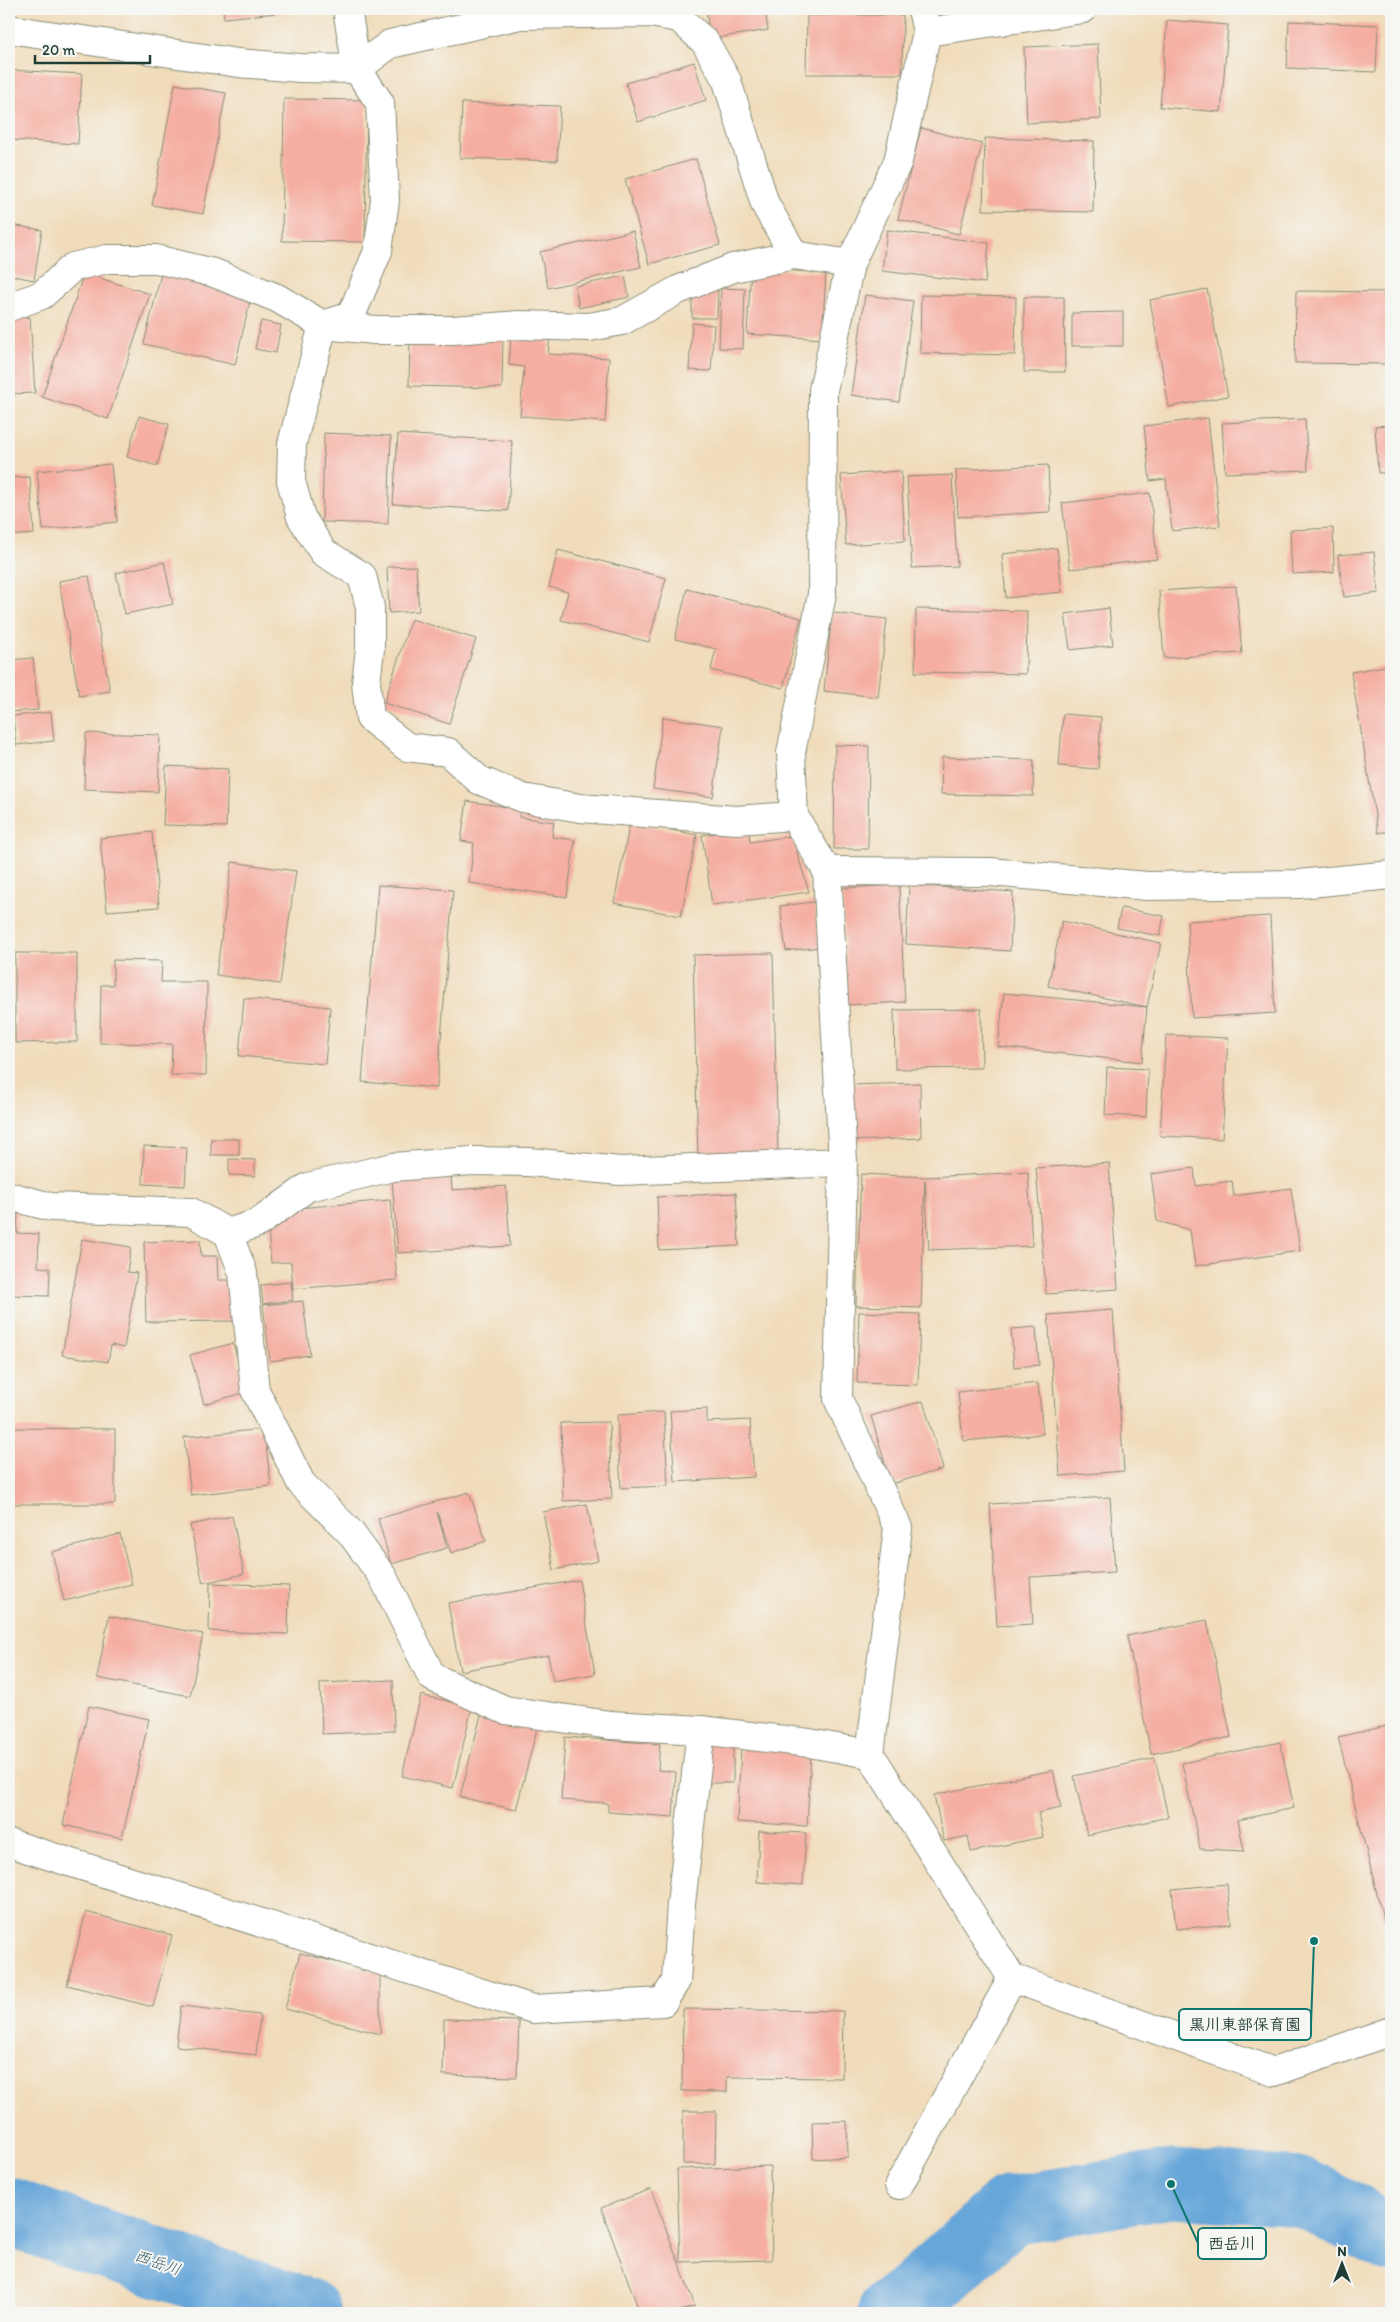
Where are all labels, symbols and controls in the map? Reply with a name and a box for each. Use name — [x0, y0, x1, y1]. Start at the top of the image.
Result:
scale bar — [35, 32, 150, 64]
text: 20 m — [42, 41, 76, 59]
callout: 黒川東部保育園 — [1179, 2009, 1311, 2040]
text: 黒川東部保育園 — [1189, 2015, 1301, 2034]
callout: 西岳川 — [1198, 2228, 1266, 2259]
text: 西岳川 — [1208, 2234, 1256, 2253]
north arrow — [1318, 2240, 1368, 2290]
text: N — [1337, 2243, 1347, 2260]
water label: 西岳川 — [132, 2246, 184, 2279]

